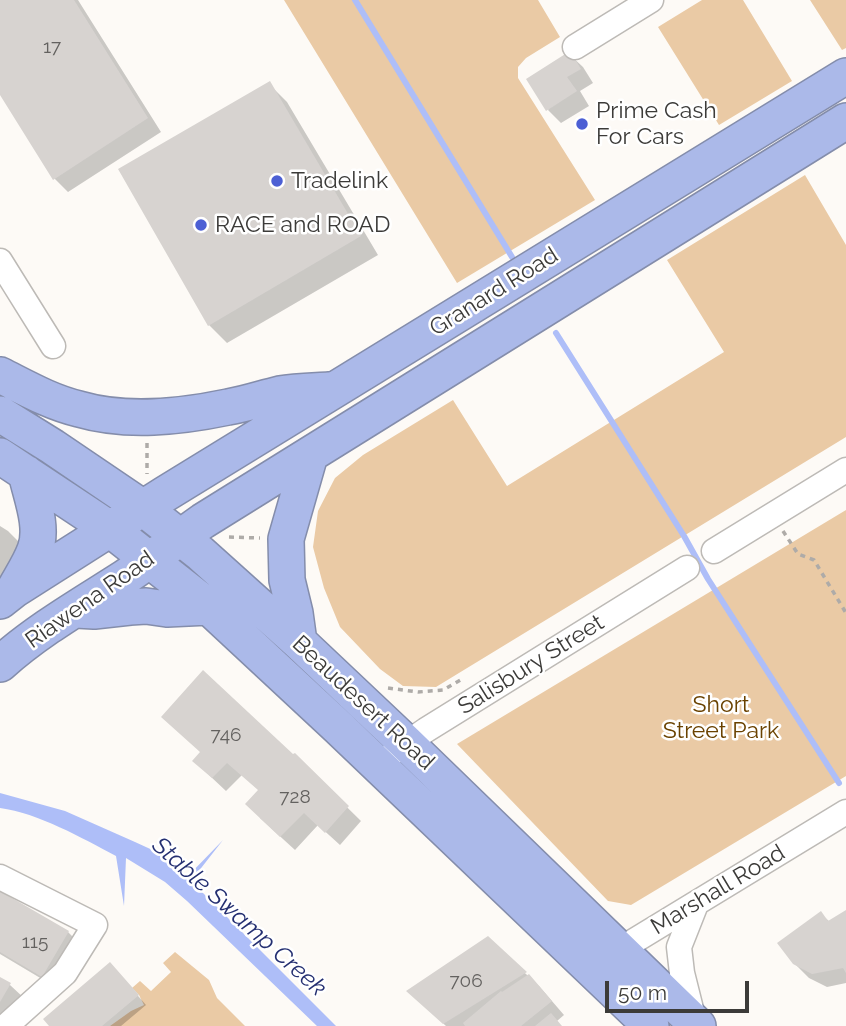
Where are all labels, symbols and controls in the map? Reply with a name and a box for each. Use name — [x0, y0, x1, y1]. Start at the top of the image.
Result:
house number: 17 — [43, 36, 61, 58]
place label: Prime Cash For Cars — [596, 97, 717, 151]
marker: Prime Cash For Cars — [574, 116, 590, 132]
place label: Tradelink — [291, 167, 388, 195]
marker: Tradelink — [269, 173, 285, 189]
place label: RACE and ROAD — [215, 211, 390, 239]
marker: RACE and ROAD — [193, 217, 209, 233]
street label: Granard Road — [425, 242, 563, 342]
street label: Riawena Road — [20, 545, 160, 655]
street label: Salisbury Street — [453, 609, 609, 721]
street label: Beaudesert Road — [286, 630, 440, 776]
park label: Short Street Park — [663, 691, 779, 745]
house number: 746 — [210, 724, 242, 746]
house number: 728 — [279, 786, 311, 808]
water label: Stable Swamp Creek — [146, 831, 332, 1003]
street label: Marshall Road — [646, 839, 790, 941]
house number: 115 — [22, 931, 48, 953]
scale bar — [608, 967, 752, 1011]
house number: 706 — [449, 970, 483, 992]
text: 50 m — [618, 980, 667, 1005]

